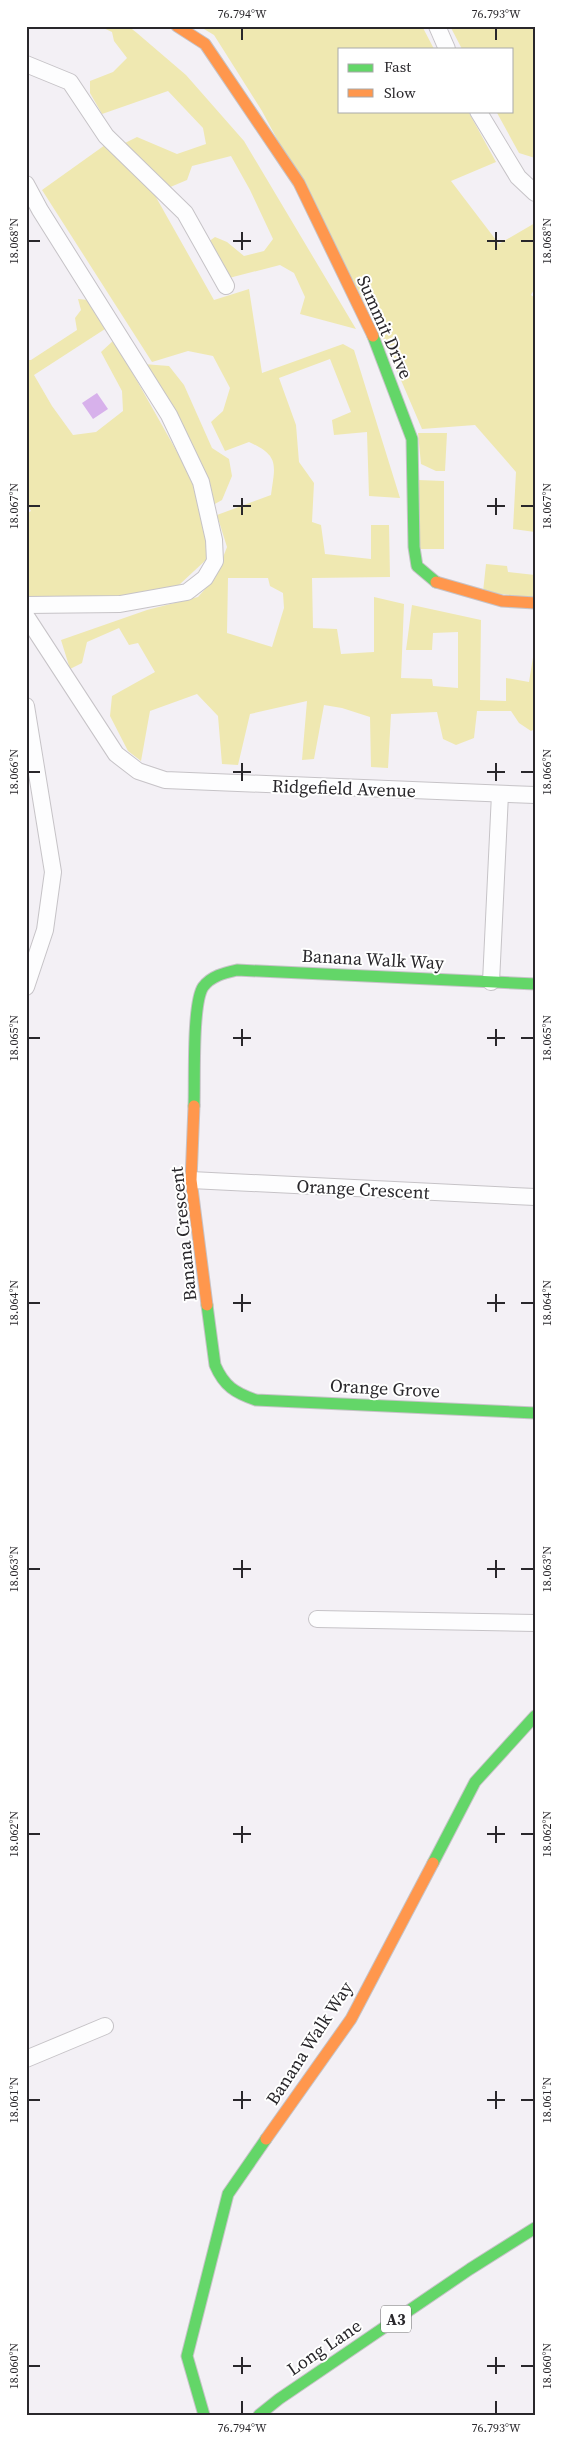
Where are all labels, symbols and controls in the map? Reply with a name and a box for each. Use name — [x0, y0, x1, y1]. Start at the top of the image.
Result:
text: 76.794°W — [217, 6, 267, 22]
text: 76.793°W — [471, 6, 521, 22]
legend — [338, 48, 514, 112]
text: Fast — [384, 56, 411, 77]
text: Slow — [384, 82, 416, 103]
text: 18.068°N — [6, 218, 22, 264]
text: 18.068°N — [539, 218, 555, 264]
street label: Summit Drive — [351, 271, 419, 383]
text: 18.067°N — [6, 483, 22, 529]
text: 18.067°N — [539, 483, 555, 529]
text: 18.066°N — [6, 749, 22, 795]
text: 18.066°N — [539, 749, 555, 795]
street label: Ridgefield Avenue — [272, 773, 416, 803]
street label: Banana Walk Way — [301, 943, 446, 975]
text: 18.065°N — [6, 1015, 22, 1061]
text: 18.065°N — [539, 1015, 555, 1061]
street label: Banana Crescent — [163, 1165, 202, 1302]
street label: Orange Crescent — [296, 1173, 430, 1205]
text: 18.064°N — [6, 1280, 22, 1326]
text: 18.064°N — [539, 1280, 555, 1326]
street label: Orange Grove — [329, 1373, 441, 1403]
text: 18.063°N — [6, 1546, 22, 1592]
text: 18.063°N — [539, 1546, 555, 1592]
text: 18.062°N — [6, 1811, 22, 1857]
text: 18.062°N — [539, 1811, 555, 1857]
street label: Banana Walk Way — [260, 1976, 359, 2110]
text: 18.061°N — [6, 2077, 22, 2123]
text: 18.061°N — [539, 2077, 555, 2123]
road number: A3 — [381, 2306, 411, 2332]
street label: Long Lane — [282, 2313, 366, 2381]
text: 18.060°N — [6, 2343, 22, 2389]
text: 18.060°N — [539, 2343, 555, 2389]
text: 76.794°W — [217, 2420, 267, 2436]
text: 76.793°W — [471, 2420, 521, 2436]

